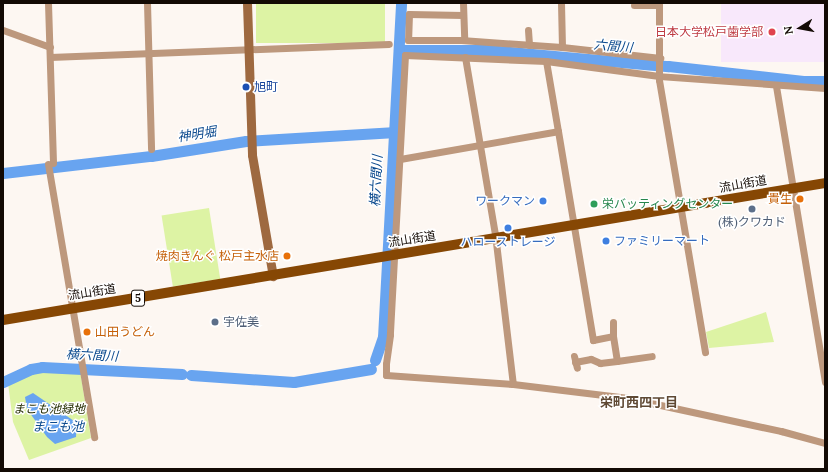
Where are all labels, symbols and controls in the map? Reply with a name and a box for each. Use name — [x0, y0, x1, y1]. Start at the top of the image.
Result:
north arrow — [780, 8, 820, 48]
place label: 日本大学松戸歯学部 — [655, 25, 763, 39]
text: N — [781, 25, 796, 36]
marker: 日本大学松戸歯学部 — [766, 26, 778, 38]
water label: 六間川 — [593, 38, 633, 56]
place label: 旭町 — [254, 80, 278, 94]
marker: 旭町 — [241, 82, 251, 92]
water label: 神明堀 — [177, 124, 217, 146]
water label: 横六間川 — [368, 155, 386, 207]
street label: 流山街道 — [718, 173, 768, 195]
place label: 貴生 — [768, 192, 792, 206]
place label: ワークマン — [475, 194, 535, 208]
marker: 貴生 — [795, 194, 805, 204]
marker: ワークマン — [538, 196, 548, 206]
place label: 栄バッティングセンター — [602, 197, 734, 211]
marker: 栄バッティングセンター — [589, 199, 599, 209]
marker: (株)クワカド — [747, 204, 757, 214]
place label: (株)クワカド — [718, 215, 786, 229]
marker: ハローストレージ — [503, 223, 513, 233]
street label: 流山街道 — [387, 228, 437, 250]
place label: ファミリーマート — [614, 234, 710, 248]
place label: ハローストレージ — [460, 235, 556, 249]
marker: ファミリーマート — [601, 236, 611, 246]
place label: 焼肉きんぐ 松戸主水店 — [156, 249, 279, 263]
marker: 焼肉きんぐ 松戸主水店 — [282, 251, 292, 261]
street label: 流山街道 — [67, 281, 117, 303]
road number: 5 — [131, 289, 145, 307]
place label: 宇佐美 — [223, 315, 259, 329]
marker: 宇佐美 — [210, 317, 220, 327]
place label: 山田うどん — [95, 325, 155, 339]
marker: 山田うどん — [82, 327, 92, 337]
water label: 横六間川 — [66, 347, 118, 365]
district label: 栄町西四丁目 — [600, 395, 678, 411]
park label: まこも池緑地 — [13, 402, 85, 416]
water label: まこも池 — [32, 419, 84, 435]

